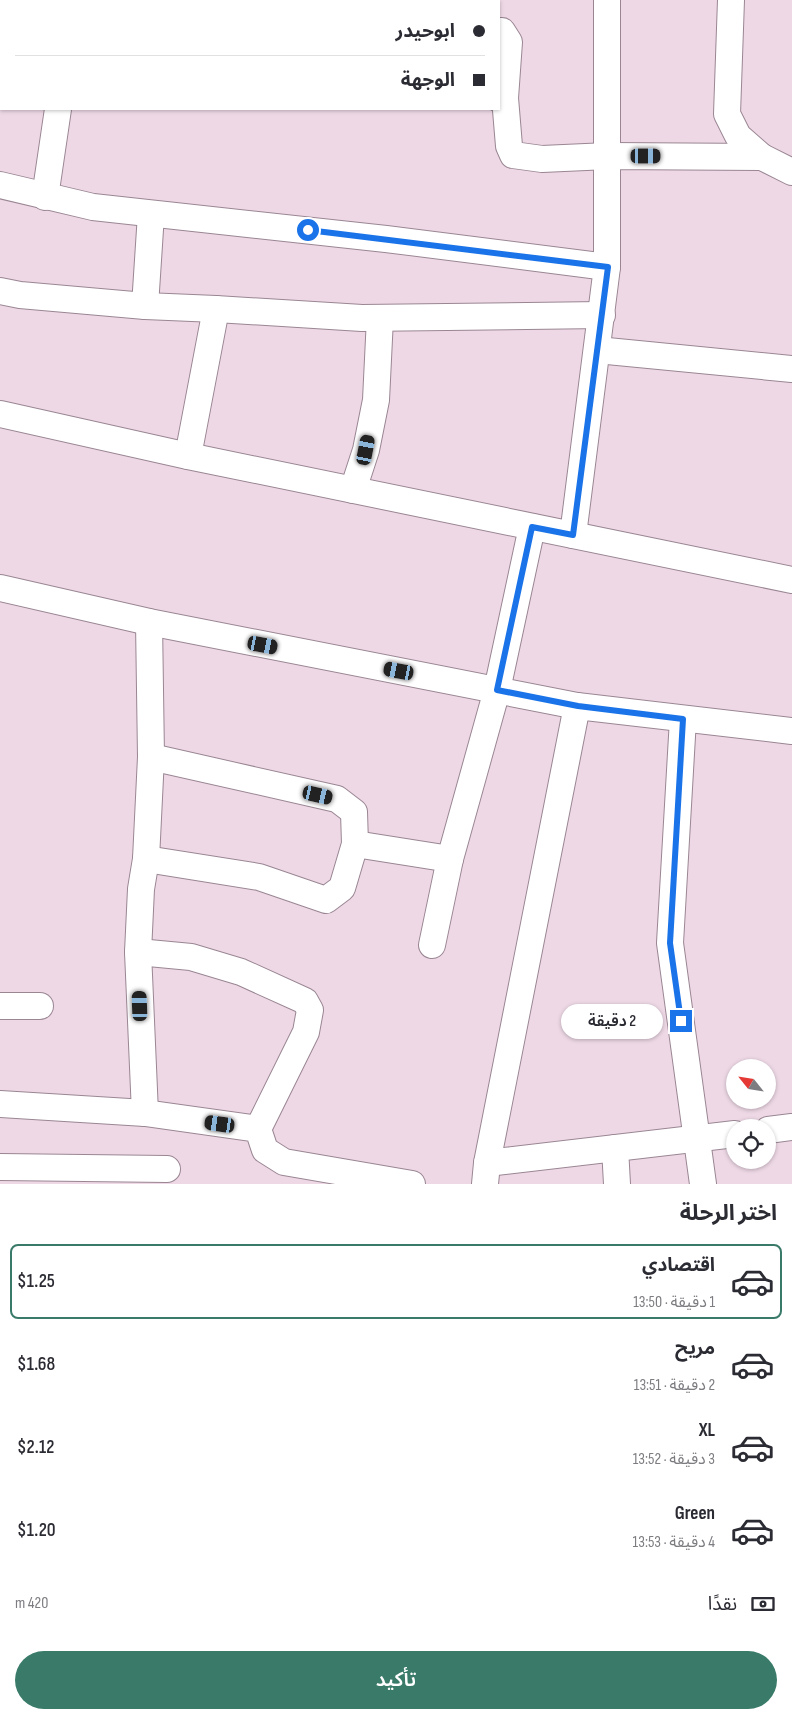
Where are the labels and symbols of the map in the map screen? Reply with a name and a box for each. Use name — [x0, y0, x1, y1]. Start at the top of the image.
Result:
car — [631, 149, 661, 164]
route start — [297, 219, 319, 241]
car — [355, 434, 376, 466]
car — [246, 635, 279, 655]
car — [382, 661, 415, 681]
car — [301, 784, 334, 806]
car — [131, 991, 148, 1021]
callout: 2 دقيقة — [561, 1004, 664, 1038]
route end — [670, 1010, 692, 1032]
north arrow — [726, 1059, 776, 1109]
car — [204, 1114, 235, 1134]

